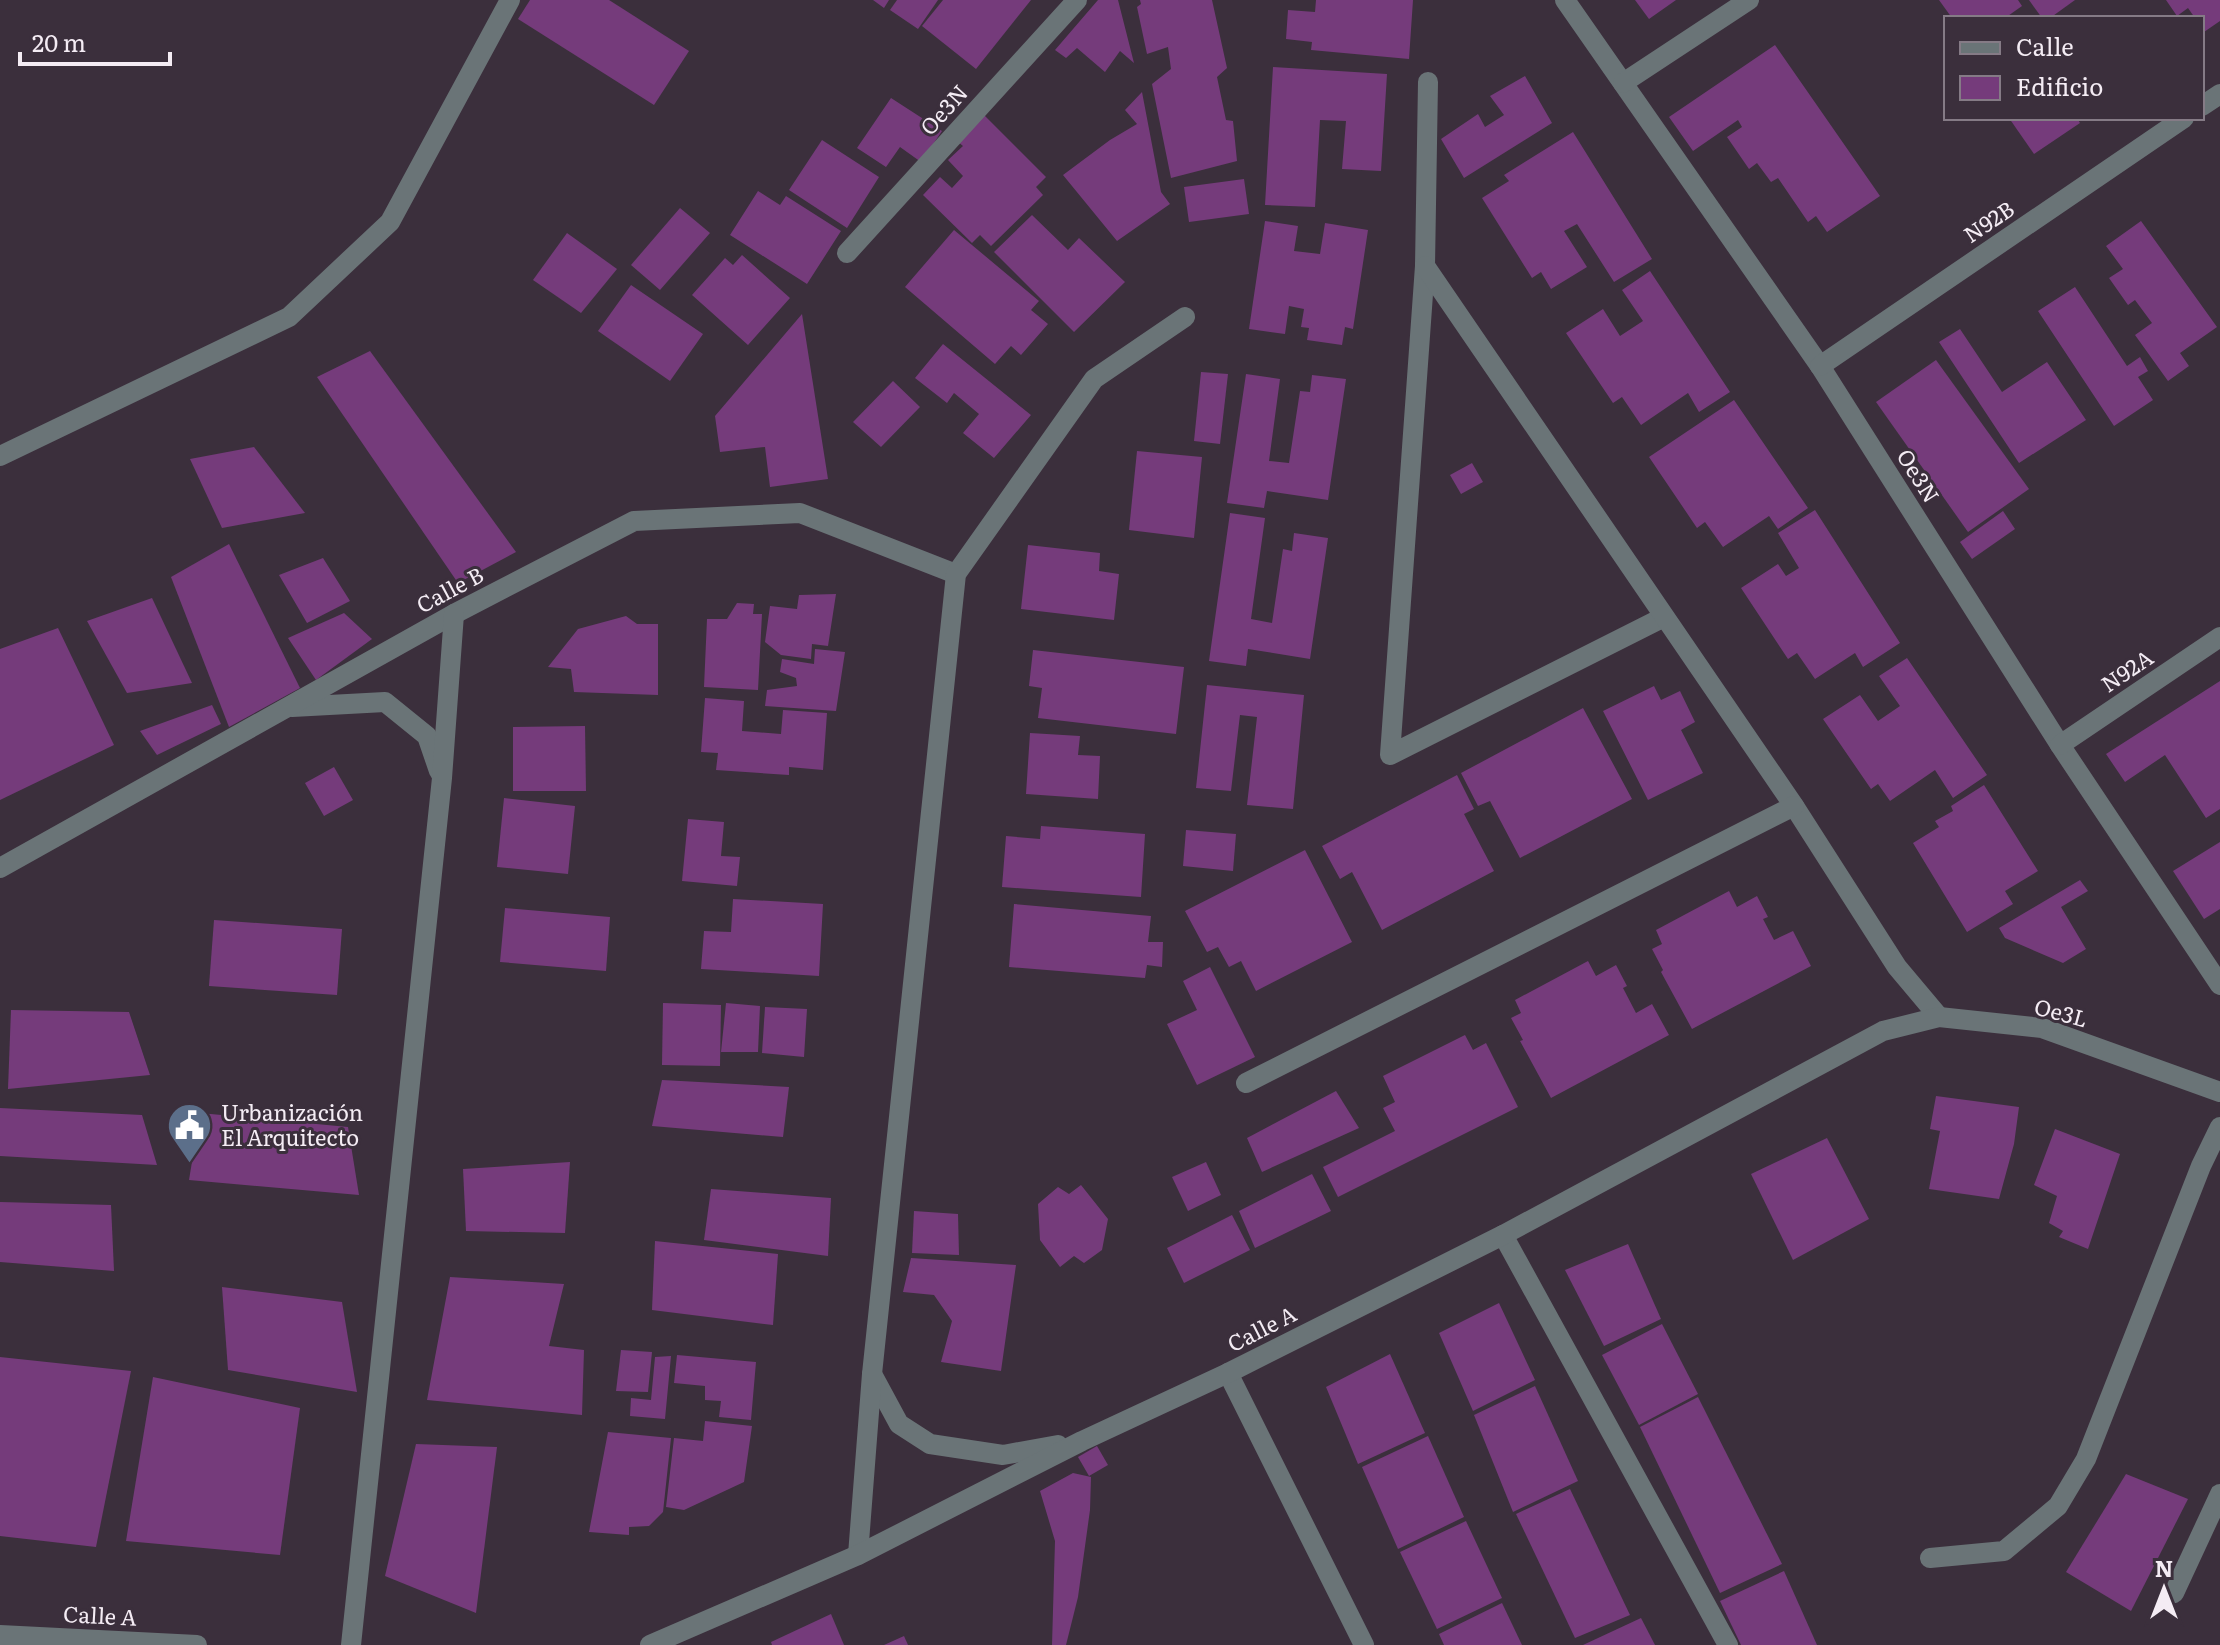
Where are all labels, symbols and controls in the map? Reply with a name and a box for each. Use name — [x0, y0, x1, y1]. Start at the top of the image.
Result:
scale bar — [20, 16, 170, 66]
legend — [1944, 16, 2204, 120]
text: 20 m — [32, 24, 86, 59]
text: Calle — [2016, 28, 2074, 63]
text: Edificio — [2016, 68, 2103, 103]
street label: Oe3N — [911, 76, 975, 142]
street label: N92B — [1956, 192, 2020, 250]
street label: Oe3N — [1890, 442, 1949, 509]
street label: Calle B — [410, 557, 489, 620]
street label: N92A — [2093, 640, 2159, 699]
street label: Oe3L — [2031, 989, 2092, 1034]
place label: Urbanización El Arquitecto — [221, 1095, 363, 1153]
public building icon: Urbanización El Arquitecto — [166, 1102, 214, 1165]
street label: Calle A — [1221, 1296, 1302, 1359]
north arrow — [2124, 1549, 2204, 1629]
text: N — [2155, 1551, 2173, 1584]
street label: Calle A — [62, 1596, 138, 1633]

